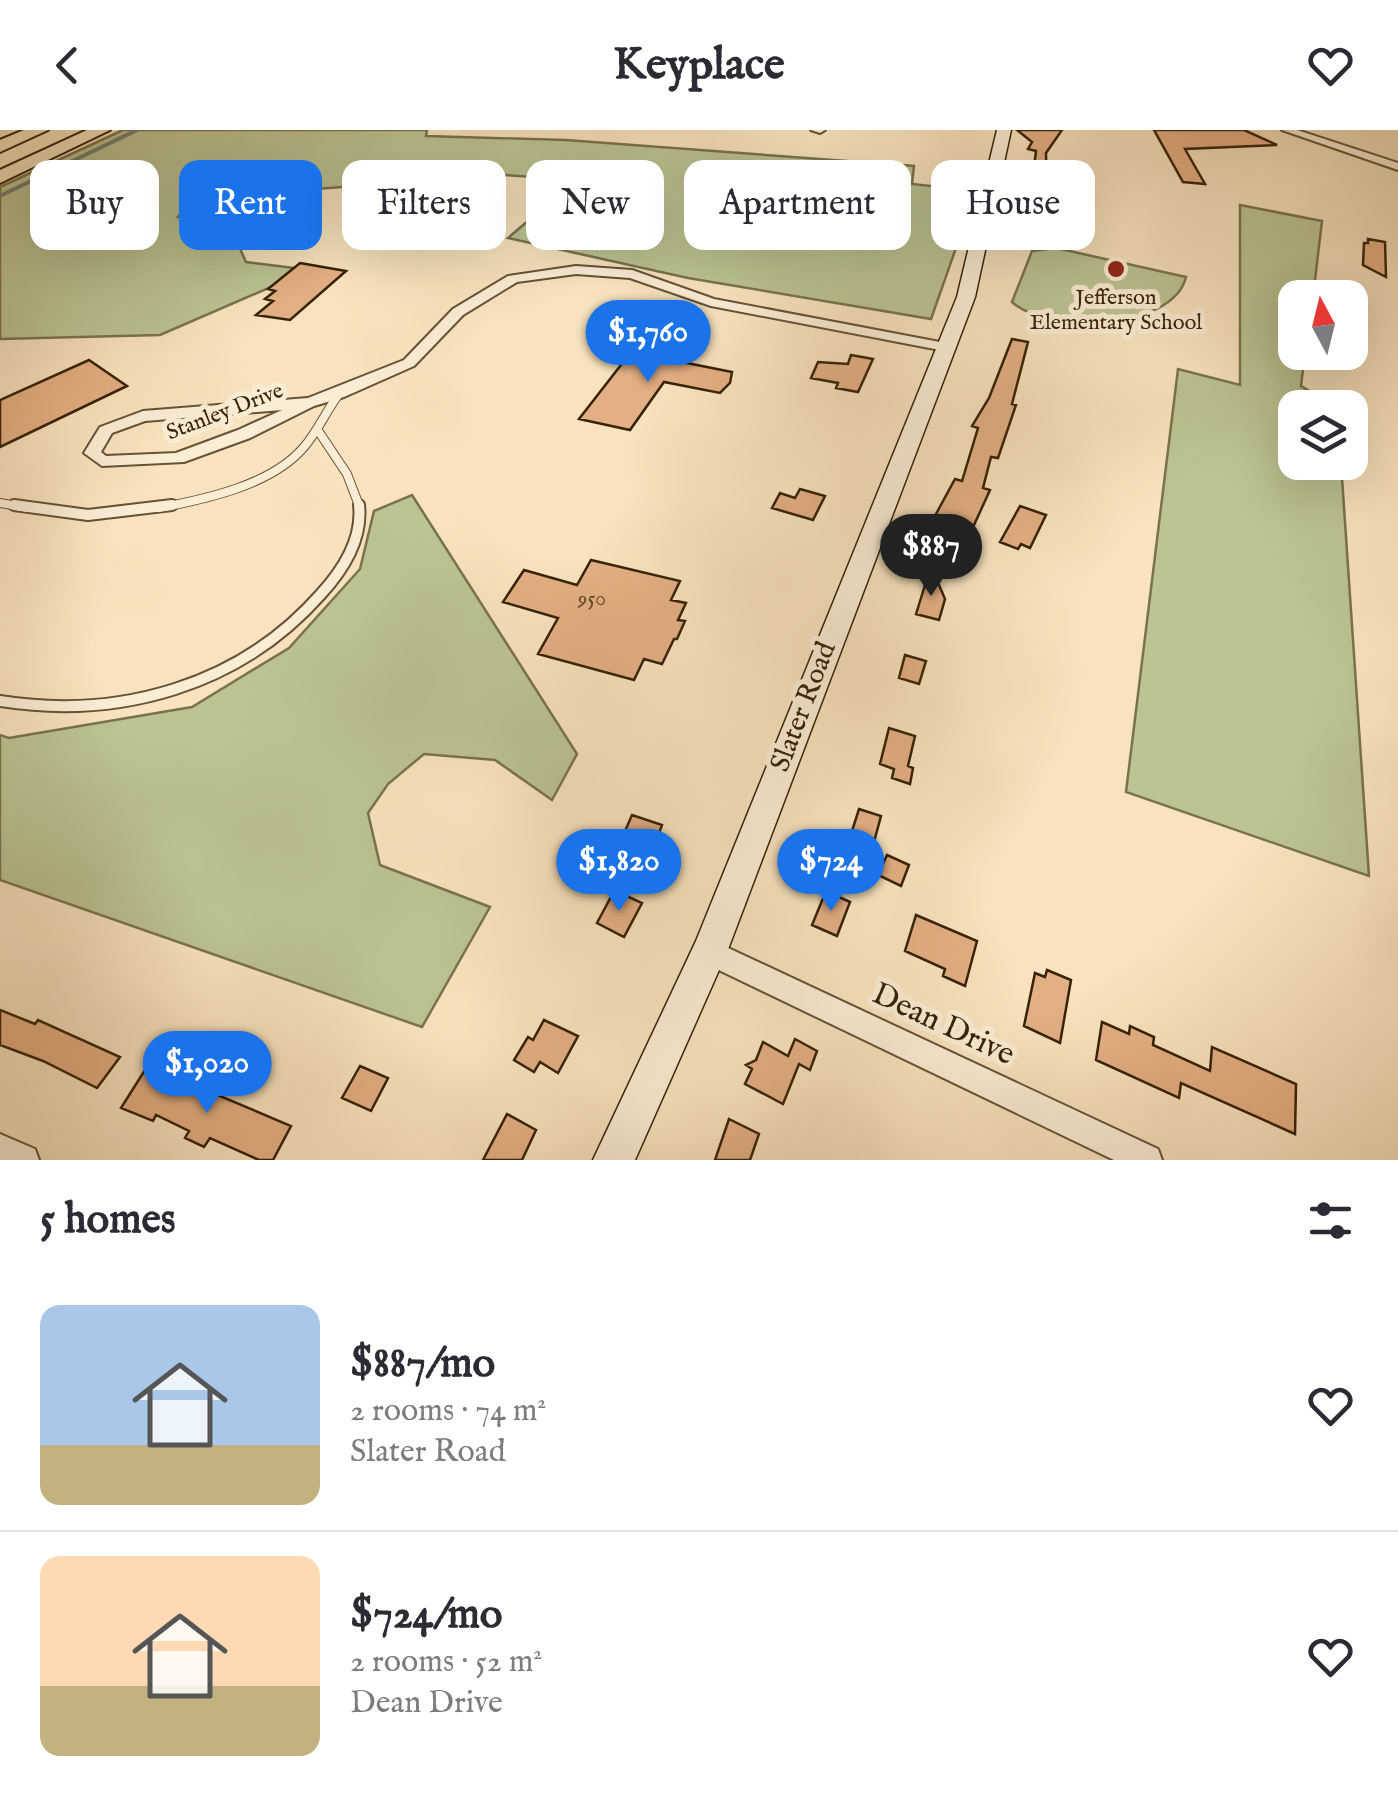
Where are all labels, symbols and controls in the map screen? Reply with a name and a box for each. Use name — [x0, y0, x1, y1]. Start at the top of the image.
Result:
text: Keyplace — [613, 37, 785, 94]
icon: back — [40, 38, 95, 93]
icon: heart — [1303, 38, 1358, 93]
chip: Buy — [30, 160, 159, 250]
chip: Rent — [179, 160, 322, 250]
chip: Filters — [342, 160, 506, 250]
chip: New — [526, 160, 664, 250]
chip: Apartment — [684, 160, 911, 250]
chip: House — [931, 160, 1095, 250]
marker: Jefferson Elementary School — [1105, 258, 1127, 280]
north arrow — [1278, 280, 1368, 370]
map controls — [1278, 280, 1368, 480]
place label: Jefferson Elementary School — [1030, 284, 1202, 337]
pin: $1,760 — [567, 300, 729, 385]
text: $1,760 — [608, 312, 688, 353]
street label: Stanley Drive — [163, 377, 287, 447]
button: layers — [1278, 390, 1368, 480]
pin: $887 — [872, 514, 990, 599]
text: $887 — [902, 526, 960, 567]
house number: 950 — [577, 585, 606, 613]
street label: Slater Road — [763, 637, 845, 777]
pin: $1,820 — [538, 829, 700, 914]
pin: $724 — [772, 829, 890, 914]
text: $1,820 — [578, 841, 660, 882]
text: $724 — [799, 841, 863, 882]
street label: Dean Drive — [865, 974, 1021, 1076]
pin: $1,020 — [126, 1031, 288, 1116]
text: $1,020 — [165, 1043, 249, 1084]
icon: filters — [1303, 1193, 1358, 1248]
text: 5 homes — [40, 1194, 176, 1247]
text: $887/mo — [350, 1338, 495, 1391]
icon: home — [120, 1345, 240, 1465]
icon: heart — [1303, 1378, 1358, 1433]
text: 2 rooms · 74 m² — [350, 1391, 546, 1432]
text: Slater Road — [350, 1432, 506, 1473]
text: $724/mo — [350, 1589, 502, 1642]
icon: home — [120, 1596, 240, 1716]
icon: heart — [1303, 1629, 1358, 1684]
text: 2 rooms · 52 m² — [350, 1642, 542, 1683]
text: Dean Drive — [350, 1683, 503, 1724]

